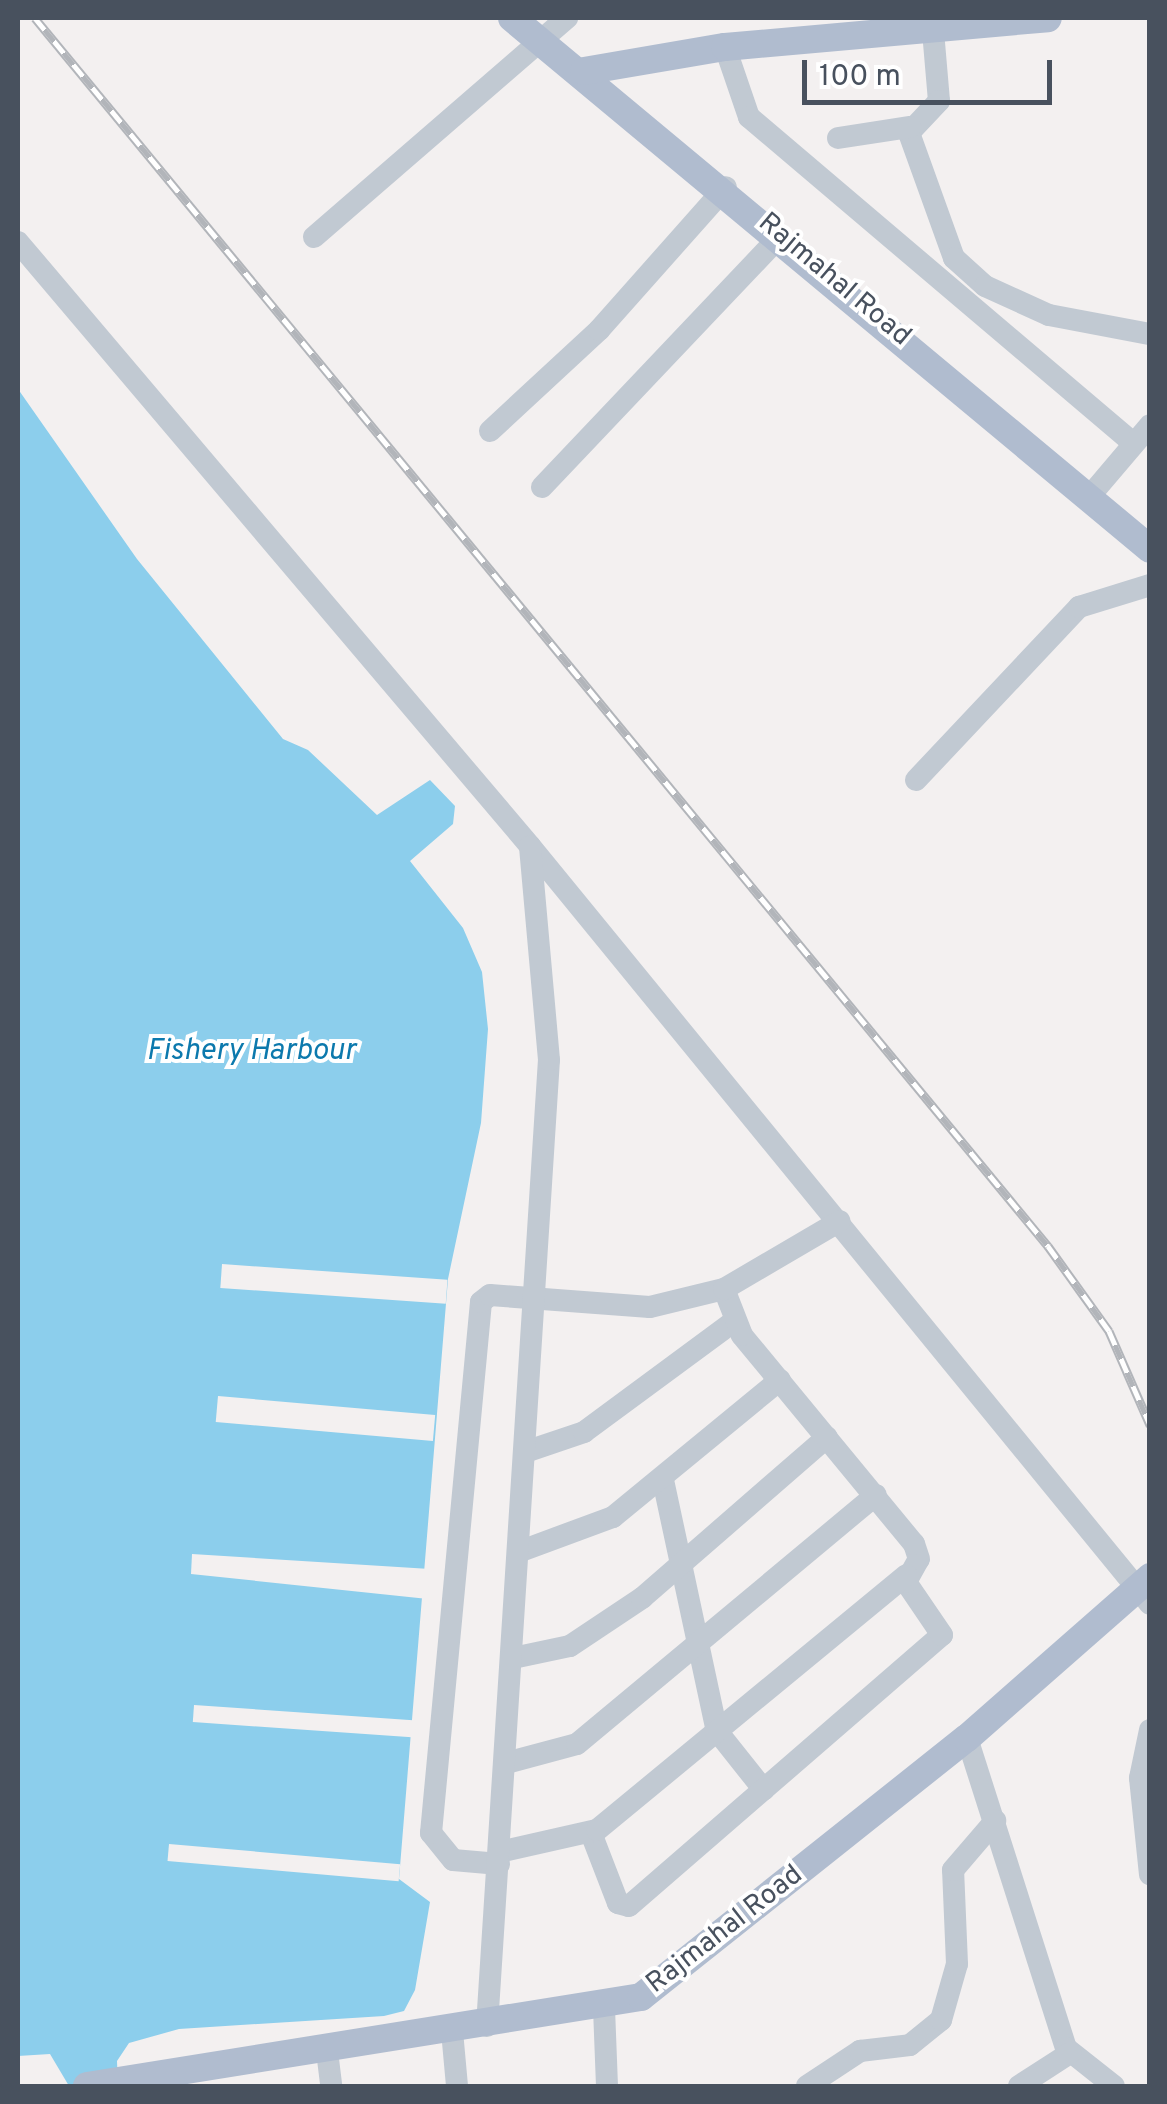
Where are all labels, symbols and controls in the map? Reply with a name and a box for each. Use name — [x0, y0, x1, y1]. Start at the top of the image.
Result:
scale bar — [807, 40, 1057, 102]
text: 100 m — [819, 59, 901, 96]
street label: Rajmahal Road — [751, 206, 917, 354]
water label: Fishery Harbour — [146, 1034, 356, 1070]
street label: Rajmahal Road — [640, 1859, 810, 2001]

